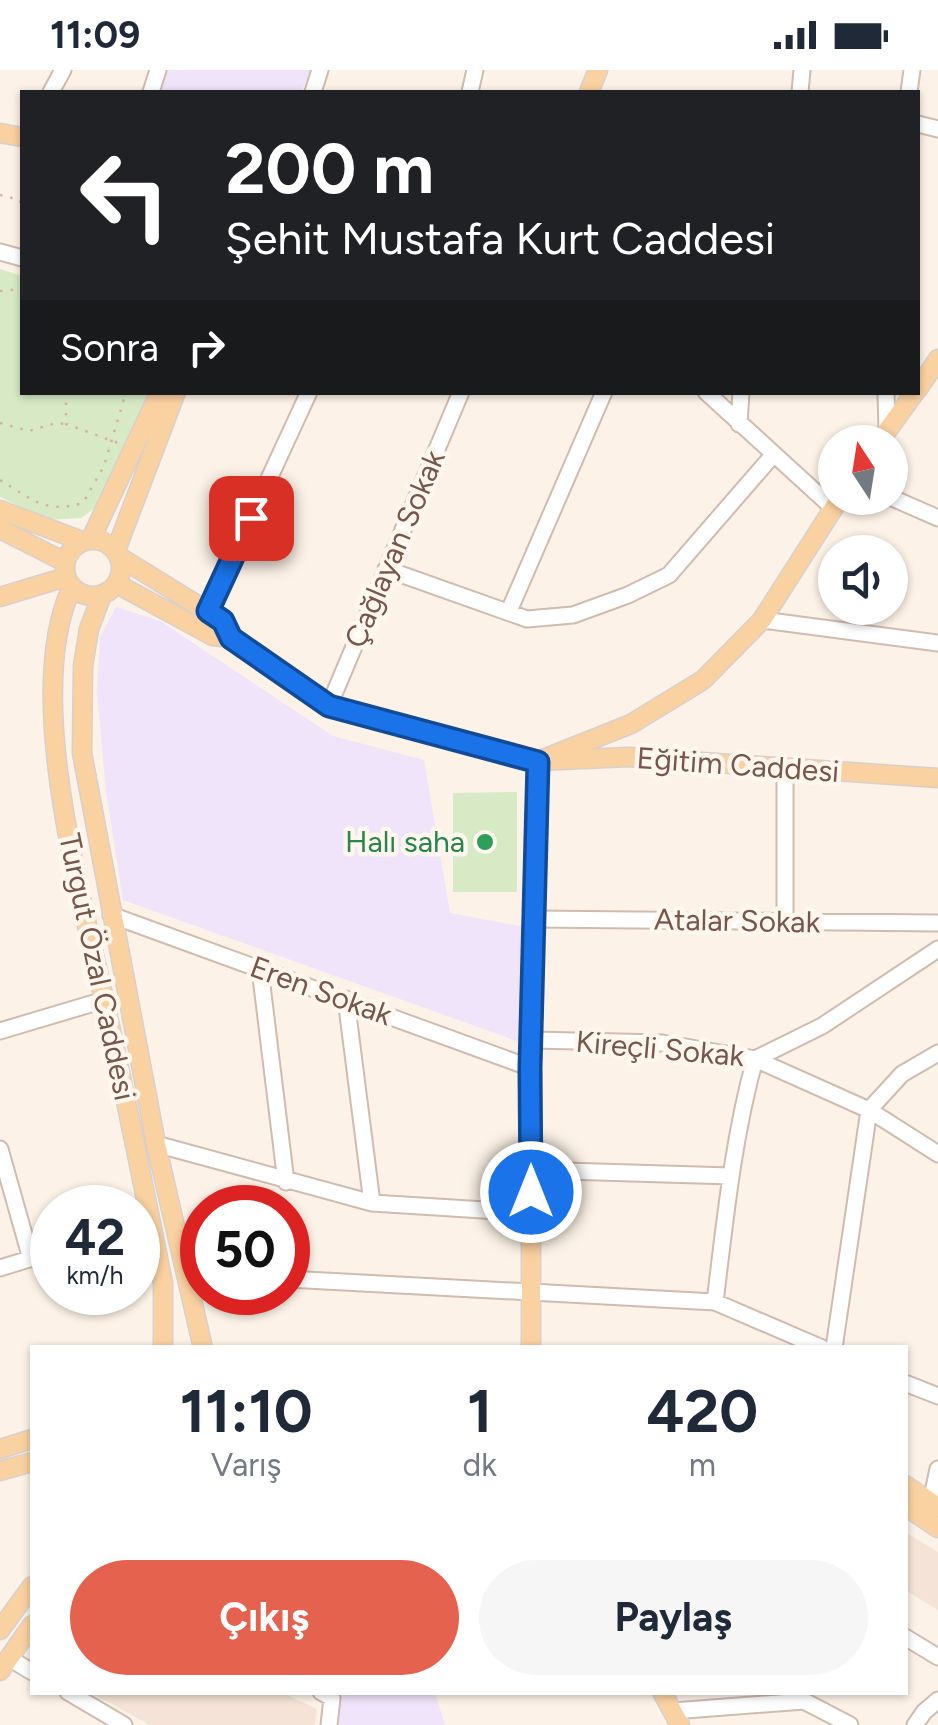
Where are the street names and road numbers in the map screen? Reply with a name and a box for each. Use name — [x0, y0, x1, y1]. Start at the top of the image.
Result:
street label: Çağlayan Sokak — [336, 444, 453, 653]
street label: Eğitim Caddesi — [635, 739, 841, 790]
street label: Turgut Özal Caddesi — [51, 830, 144, 1104]
street label: Atalar Sokak — [654, 901, 821, 940]
street label: Eren Sokak — [245, 948, 398, 1033]
street label: Kireçli Sokak — [574, 1023, 746, 1074]

